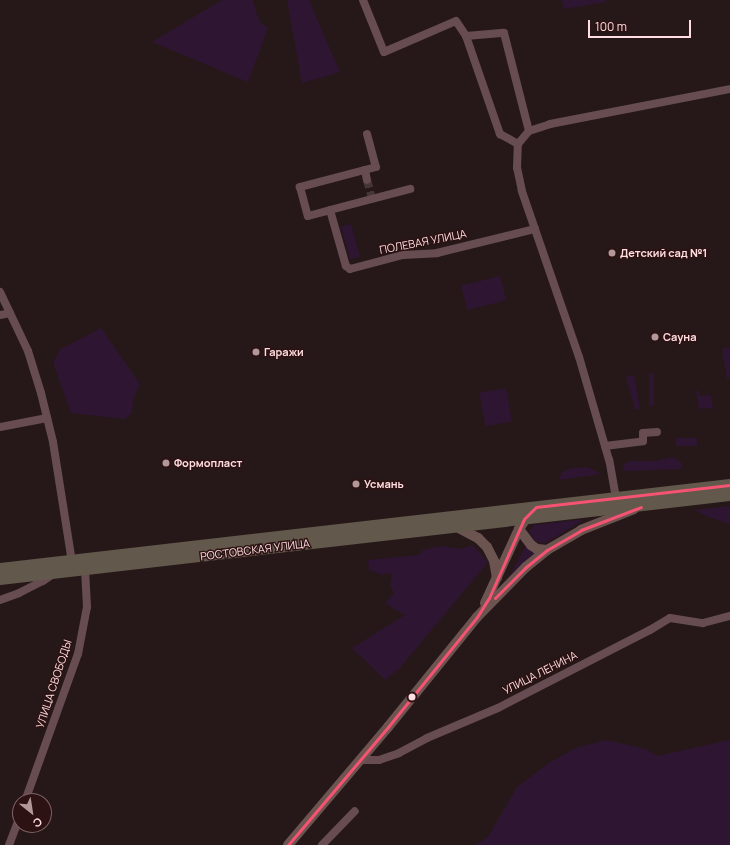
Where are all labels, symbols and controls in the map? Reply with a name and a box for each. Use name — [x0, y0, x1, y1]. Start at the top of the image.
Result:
scale bar — [590, 12, 693, 38]
text: 100 m — [595, 18, 627, 35]
street label: ПОЛЕВАЯ УЛИЦА — [378, 227, 468, 257]
place label: Детский сад №1 — [620, 246, 707, 260]
marker: Детский сад №1 — [607, 248, 617, 258]
place label: Сауна — [663, 330, 696, 344]
marker: Сауна — [650, 332, 660, 342]
place label: Гаражи — [264, 345, 304, 359]
marker: Гаражи — [251, 347, 261, 357]
place label: Формопласт — [174, 456, 242, 470]
marker: Формопласт — [161, 458, 171, 468]
place label: Усмань — [364, 477, 404, 491]
marker: Усмань — [351, 479, 361, 489]
street label: РОСТОВСКАЯ УЛИЦА — [199, 537, 311, 563]
street label: УЛИЦА СВОБОДЫ — [33, 638, 75, 730]
street label: УЛИЦА ЛЕНИНА — [501, 649, 579, 697]
unlabelled marker — [407, 692, 417, 702]
north arrow — [12, 793, 52, 833]
text: С — [30, 814, 45, 831]

